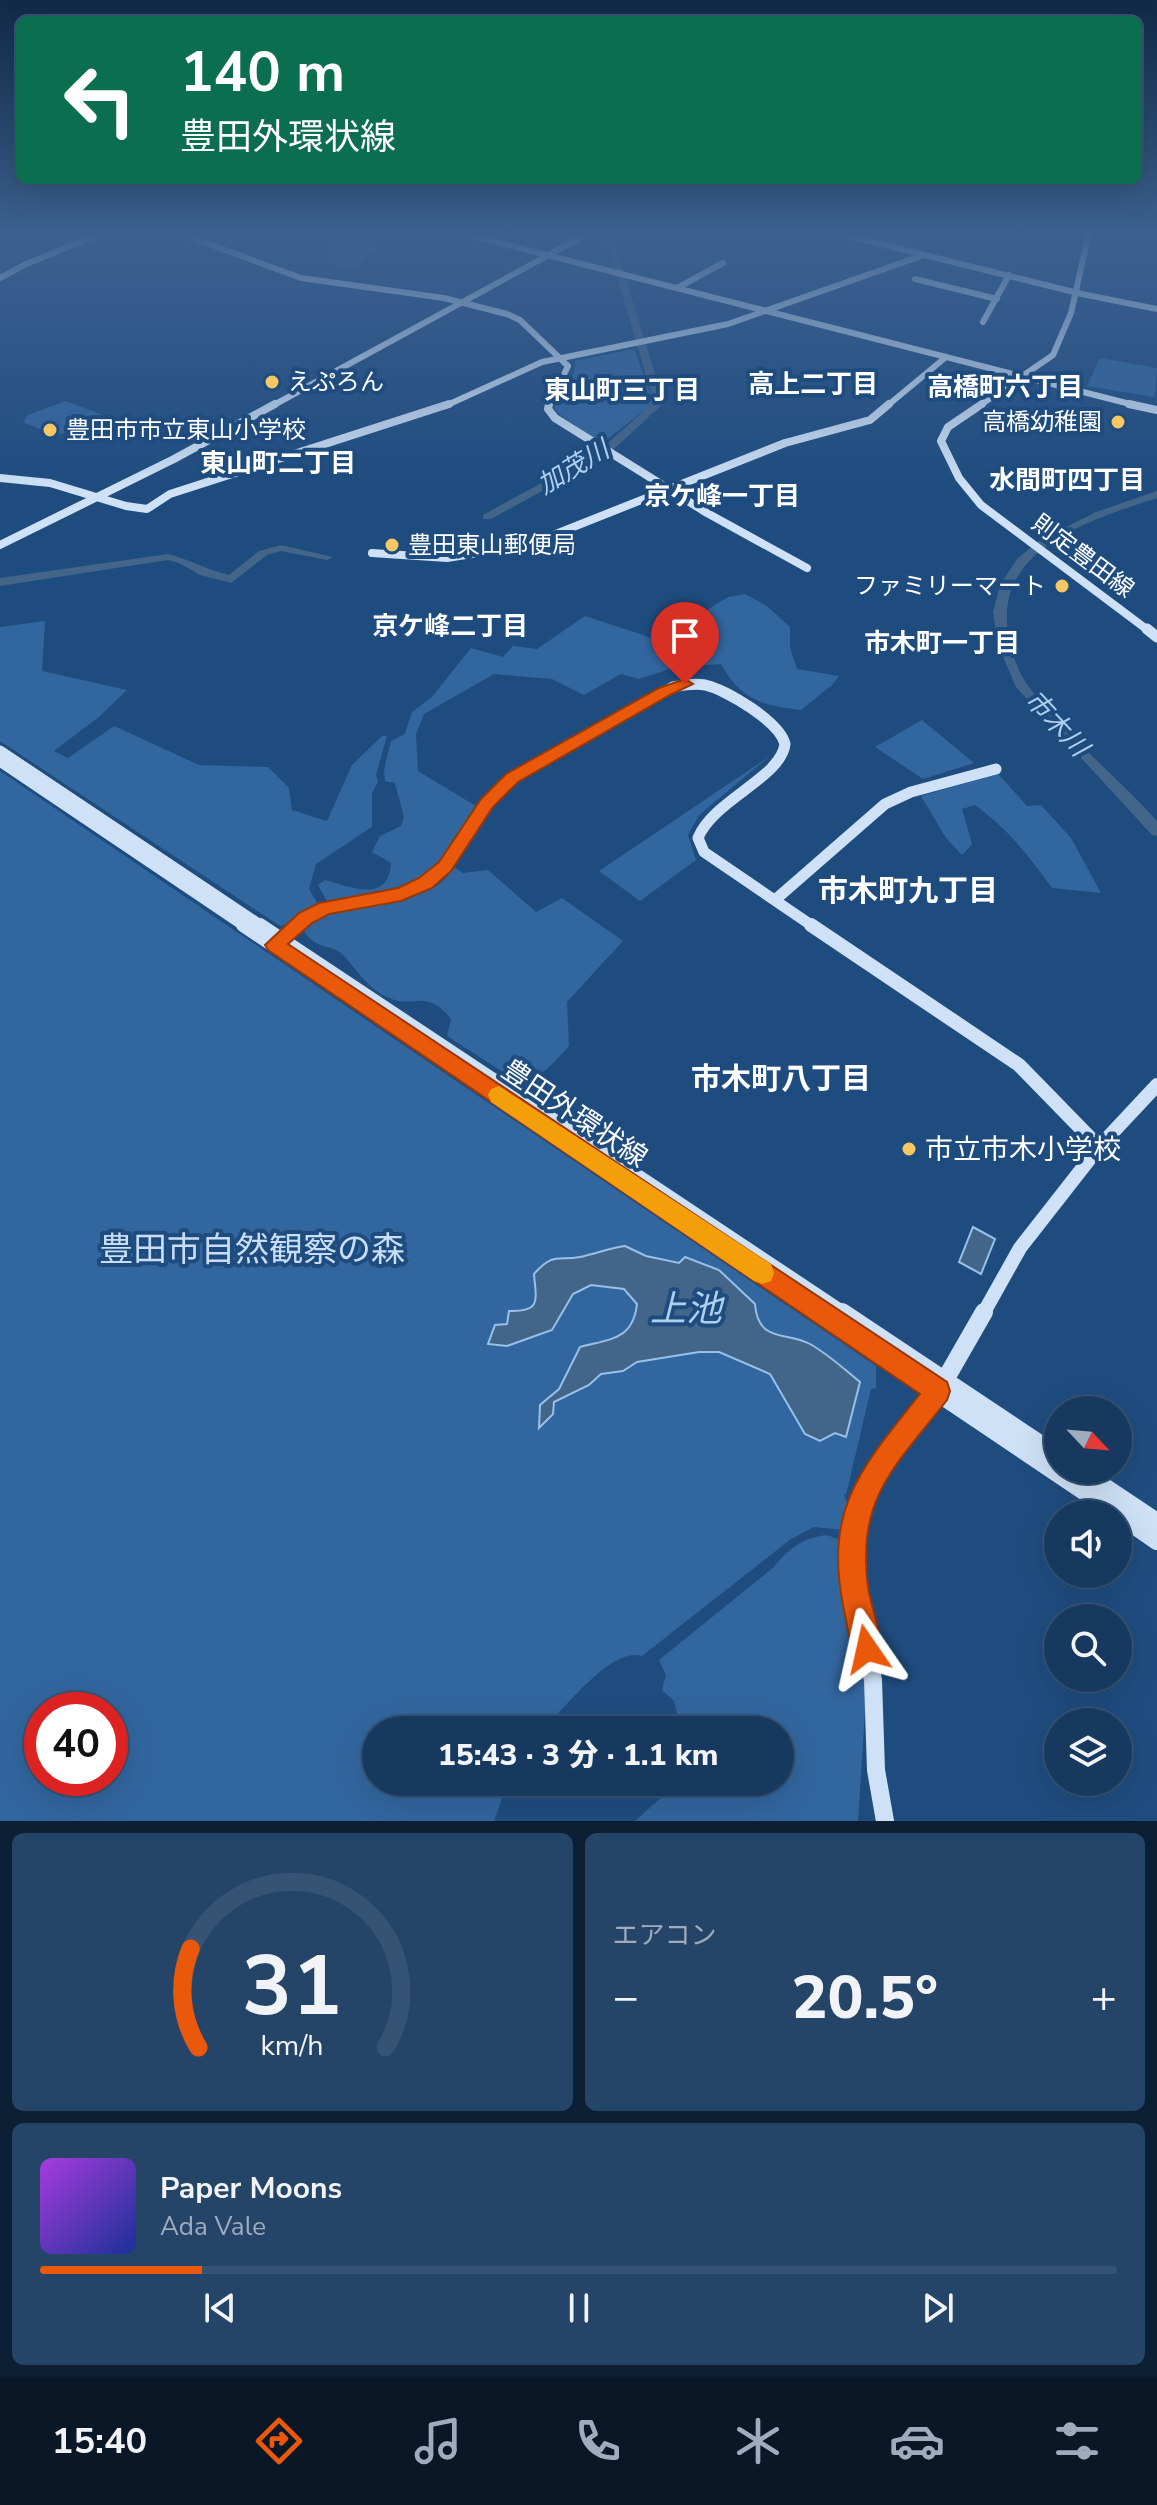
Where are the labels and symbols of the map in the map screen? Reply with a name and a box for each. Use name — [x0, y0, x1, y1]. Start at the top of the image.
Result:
place label: えぷろん — [288, 366, 384, 398]
district label: 高上二丁目 — [748, 367, 878, 402]
district label: 高橋町六丁目 — [927, 370, 1083, 405]
marker: えぷろん — [263, 373, 281, 391]
district label: 東山町三丁目 — [544, 373, 700, 408]
place label: 高橋幼稚園 — [982, 406, 1102, 438]
marker: 高橋幼稚園 — [1109, 413, 1127, 431]
place label: 豊田市市立東山小学校 — [66, 414, 306, 446]
marker: 豊田市市立東山小学校 — [41, 421, 59, 439]
water label: 加茂川 — [531, 431, 618, 503]
district label: 東山町二丁目 — [200, 446, 356, 481]
district label: 水間町四丁目 — [989, 463, 1145, 498]
district label: 京ケ峰一丁目 — [644, 479, 800, 514]
street label: 則定豊田線 — [1025, 507, 1141, 605]
place label: 豊田東山郵便局 — [408, 529, 576, 561]
marker: 豊田東山郵便局 — [383, 536, 401, 554]
place label: ファミリーマート — [854, 570, 1046, 602]
marker: ファミリーマート — [1053, 577, 1071, 595]
pin — [651, 602, 719, 684]
district label: 京ケ峰二丁目 — [372, 609, 528, 644]
district label: 市木町一丁目 — [864, 626, 1020, 661]
water label: 市木川 — [1017, 683, 1098, 766]
district label: 市木町九丁目 — [818, 871, 998, 912]
street label: 豊田外環状線 — [494, 1051, 655, 1177]
district label: 市木町八丁目 — [691, 1059, 871, 1100]
place label: 市立市木小学校 — [925, 1131, 1121, 1169]
marker: 市立市木小学校 — [900, 1140, 918, 1158]
park label: 豊田市自然観察の森 — [99, 1227, 405, 1273]
water label: 上池 — [650, 1285, 725, 1334]
north arrow — [1044, 1396, 1132, 1484]
position arrow — [825, 1607, 909, 1691]
speed limit sign: 40 — [24, 1692, 128, 1796]

